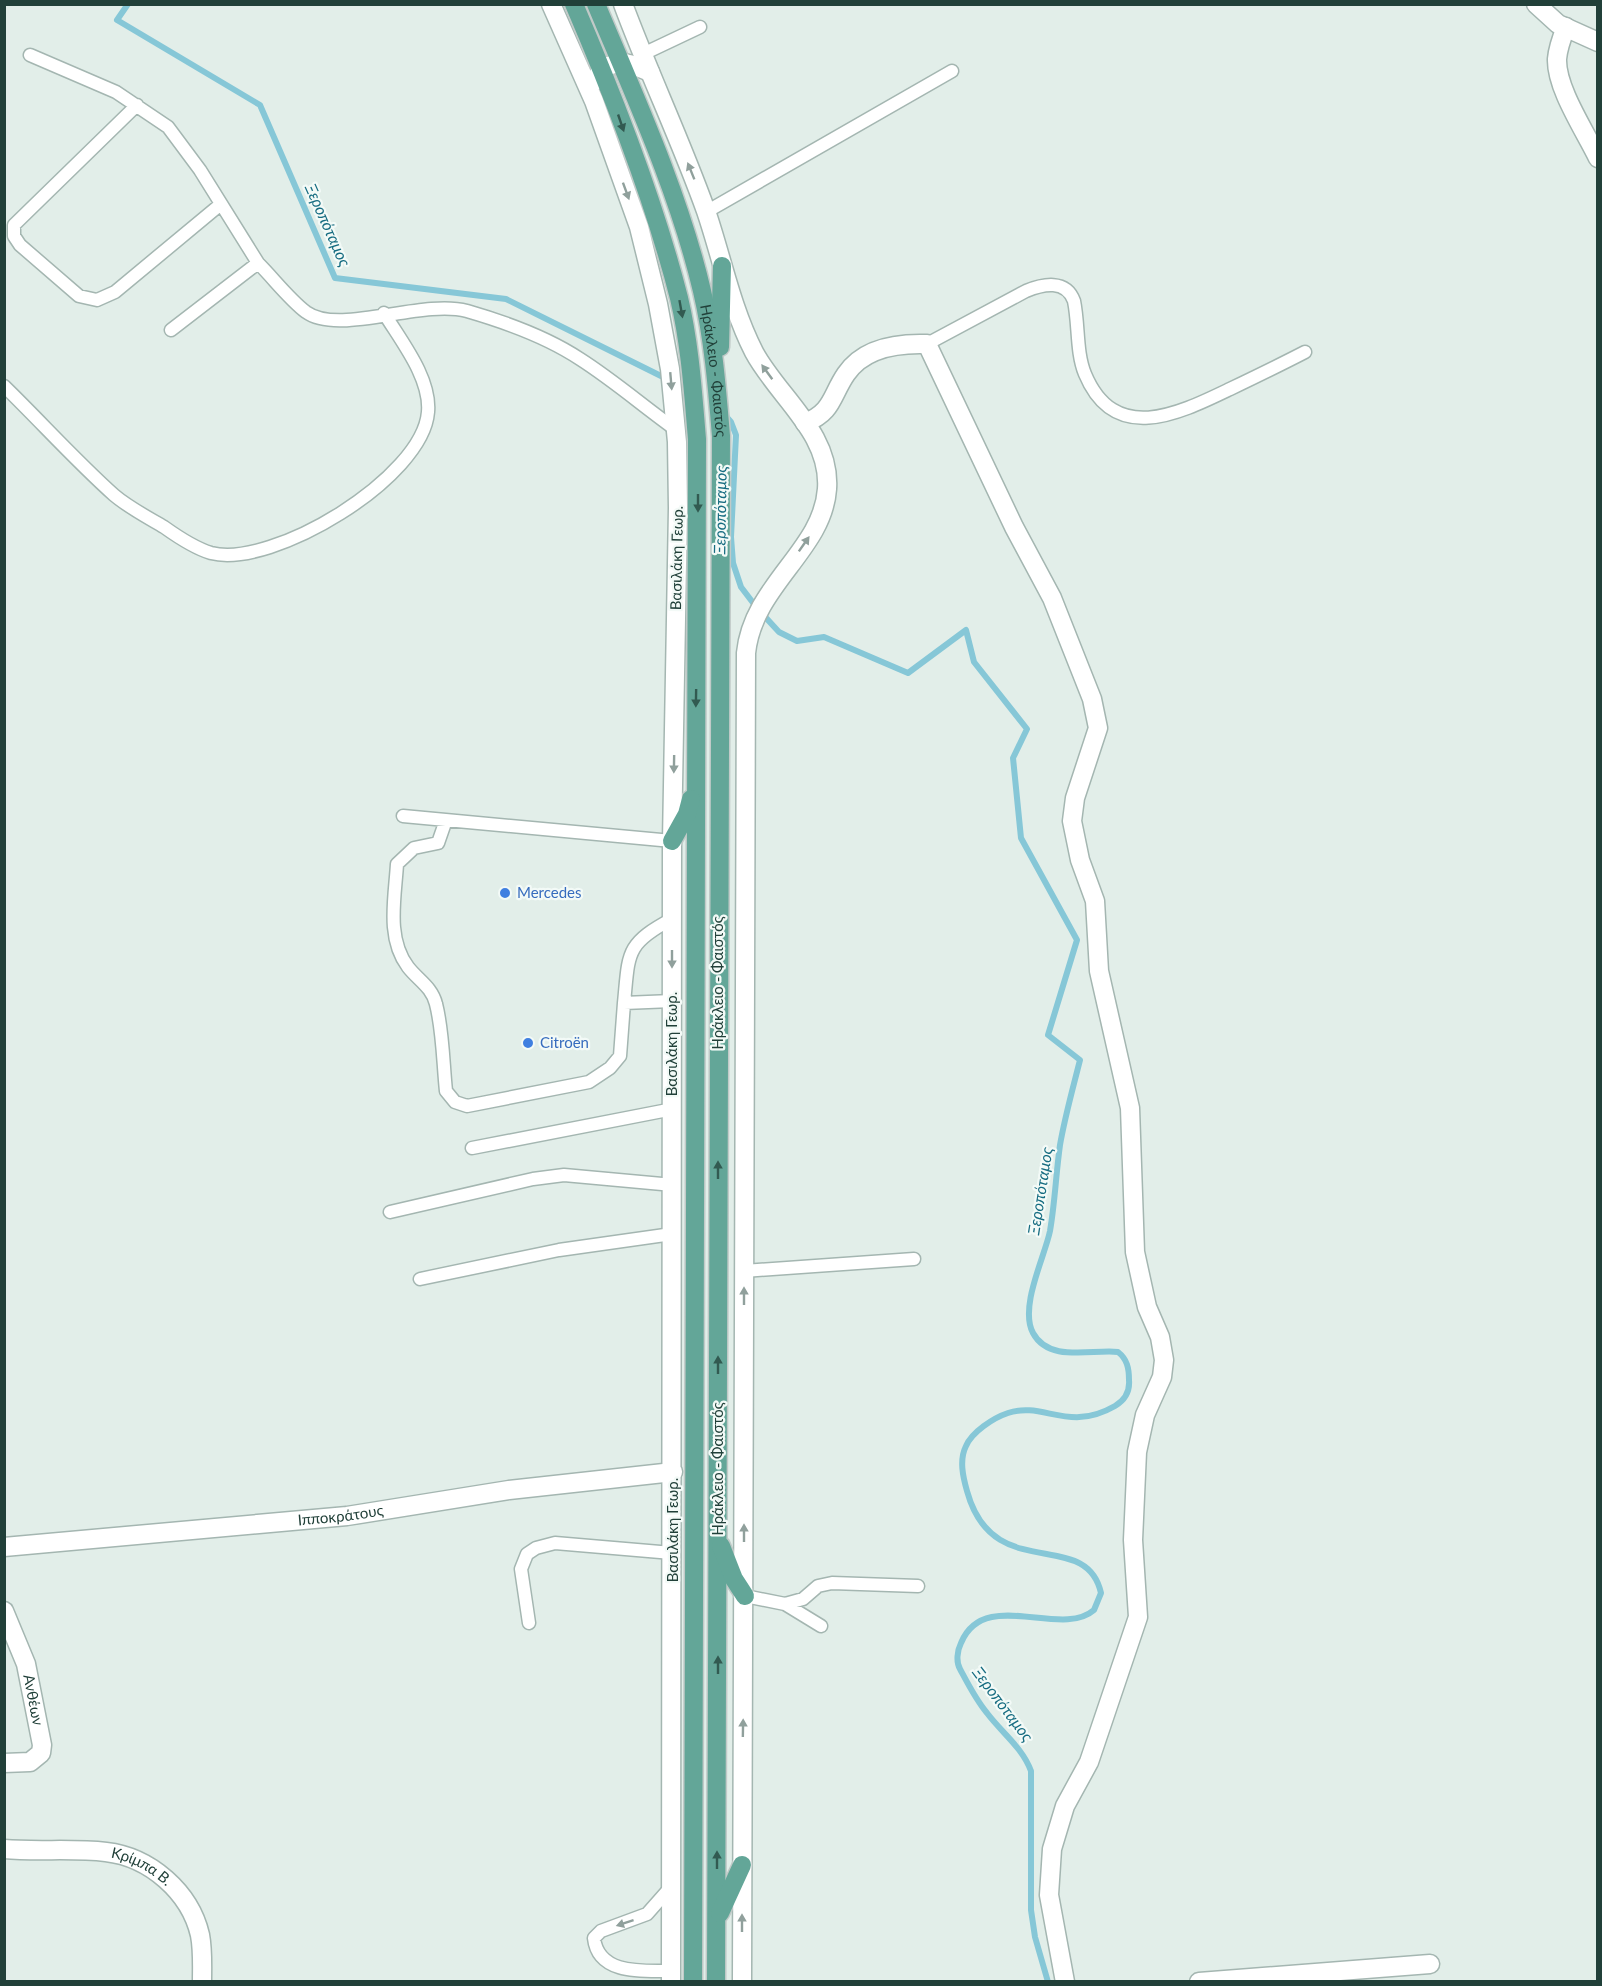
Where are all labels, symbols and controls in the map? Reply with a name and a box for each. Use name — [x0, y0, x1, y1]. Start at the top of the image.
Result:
one-way arrow — [617, 114, 627, 132]
one-way arrow — [685, 162, 695, 180]
water label: Ξεροπόταμος — [302, 180, 355, 269]
one-way arrow — [622, 183, 632, 201]
one-way arrow — [677, 299, 686, 318]
street label: Ηράκλειο - Φαιστός — [697, 303, 731, 438]
one-way arrow — [761, 364, 773, 380]
one-way arrow — [666, 371, 676, 390]
water label: Ξεροπόταμος — [709, 465, 730, 554]
one-way arrow — [693, 493, 703, 512]
street label: Βασιλάκη Γεωρ. — [666, 506, 686, 610]
one-way arrow — [798, 536, 810, 552]
one-way arrow — [691, 688, 701, 707]
one-way arrow — [669, 755, 678, 774]
place label: Mercedes — [517, 883, 582, 901]
marker: Mercedes — [498, 886, 512, 900]
street label: Ηράκλειο - Φαιστός — [708, 916, 726, 1050]
one-way arrow — [667, 950, 677, 969]
street label: Βασιλάκη Γεωρ. — [662, 992, 680, 1096]
place label: Citroën — [540, 1033, 589, 1051]
marker: Citroën — [521, 1036, 535, 1050]
water label: Ξεροπόταμος — [1023, 1146, 1056, 1236]
one-way arrow — [713, 1161, 723, 1180]
one-way arrow — [739, 1287, 749, 1306]
one-way arrow — [713, 1356, 723, 1375]
street label: Ηράκλειο - Φαιστός — [708, 1402, 726, 1536]
street label: Βασιλάκη Γεωρ. — [663, 1478, 681, 1582]
street label: Ιπποκράτους — [297, 1500, 385, 1528]
one-way arrow — [739, 1524, 749, 1543]
one-way arrow — [713, 1656, 723, 1675]
water label: Ξεροπόταμος — [969, 1663, 1038, 1745]
street label: Ανθέων — [20, 1672, 48, 1727]
one-way arrow — [738, 1719, 748, 1738]
street label: Κρίμπα Β. — [110, 1843, 177, 1889]
one-way arrow — [712, 1851, 722, 1870]
one-way arrow — [737, 1914, 747, 1933]
one-way arrow — [616, 1919, 634, 1928]

